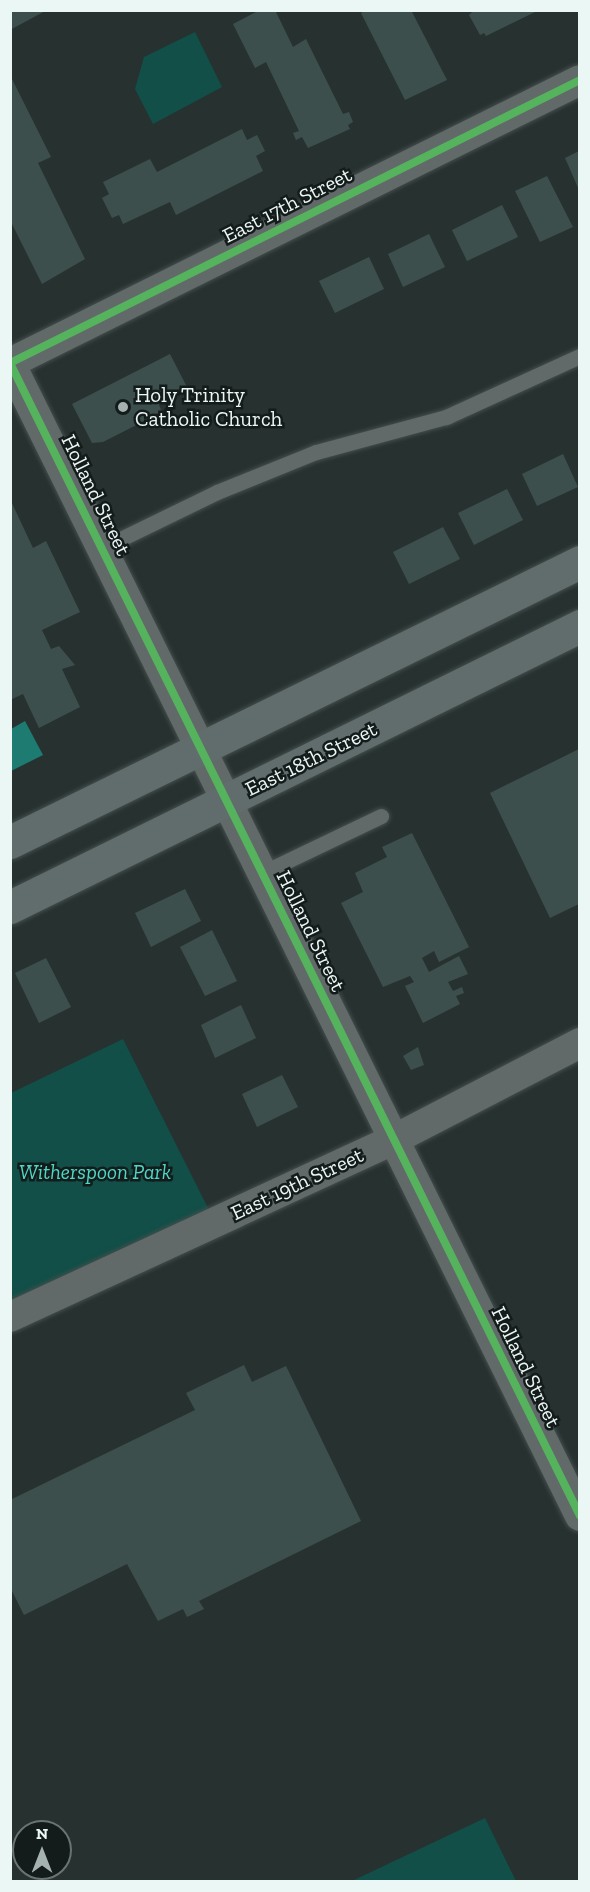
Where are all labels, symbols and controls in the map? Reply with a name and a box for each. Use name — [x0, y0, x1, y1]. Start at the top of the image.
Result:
street label: East 17th Street — [218, 162, 356, 248]
place label: Holy Trinity Catholic Church — [135, 382, 282, 432]
marker: Holy Trinity Catholic Church — [116, 400, 130, 414]
street label: Holland Street — [56, 431, 136, 559]
street label: East 18th Street — [241, 716, 381, 802]
street label: Holland Street — [271, 867, 351, 995]
street label: East 19th Street — [227, 1142, 367, 1226]
park label: Witherspoon Park — [19, 1159, 171, 1185]
street label: Holland Street — [486, 1303, 566, 1431]
north arrow — [12, 1820, 72, 1880]
text: N — [36, 1824, 48, 1843]

